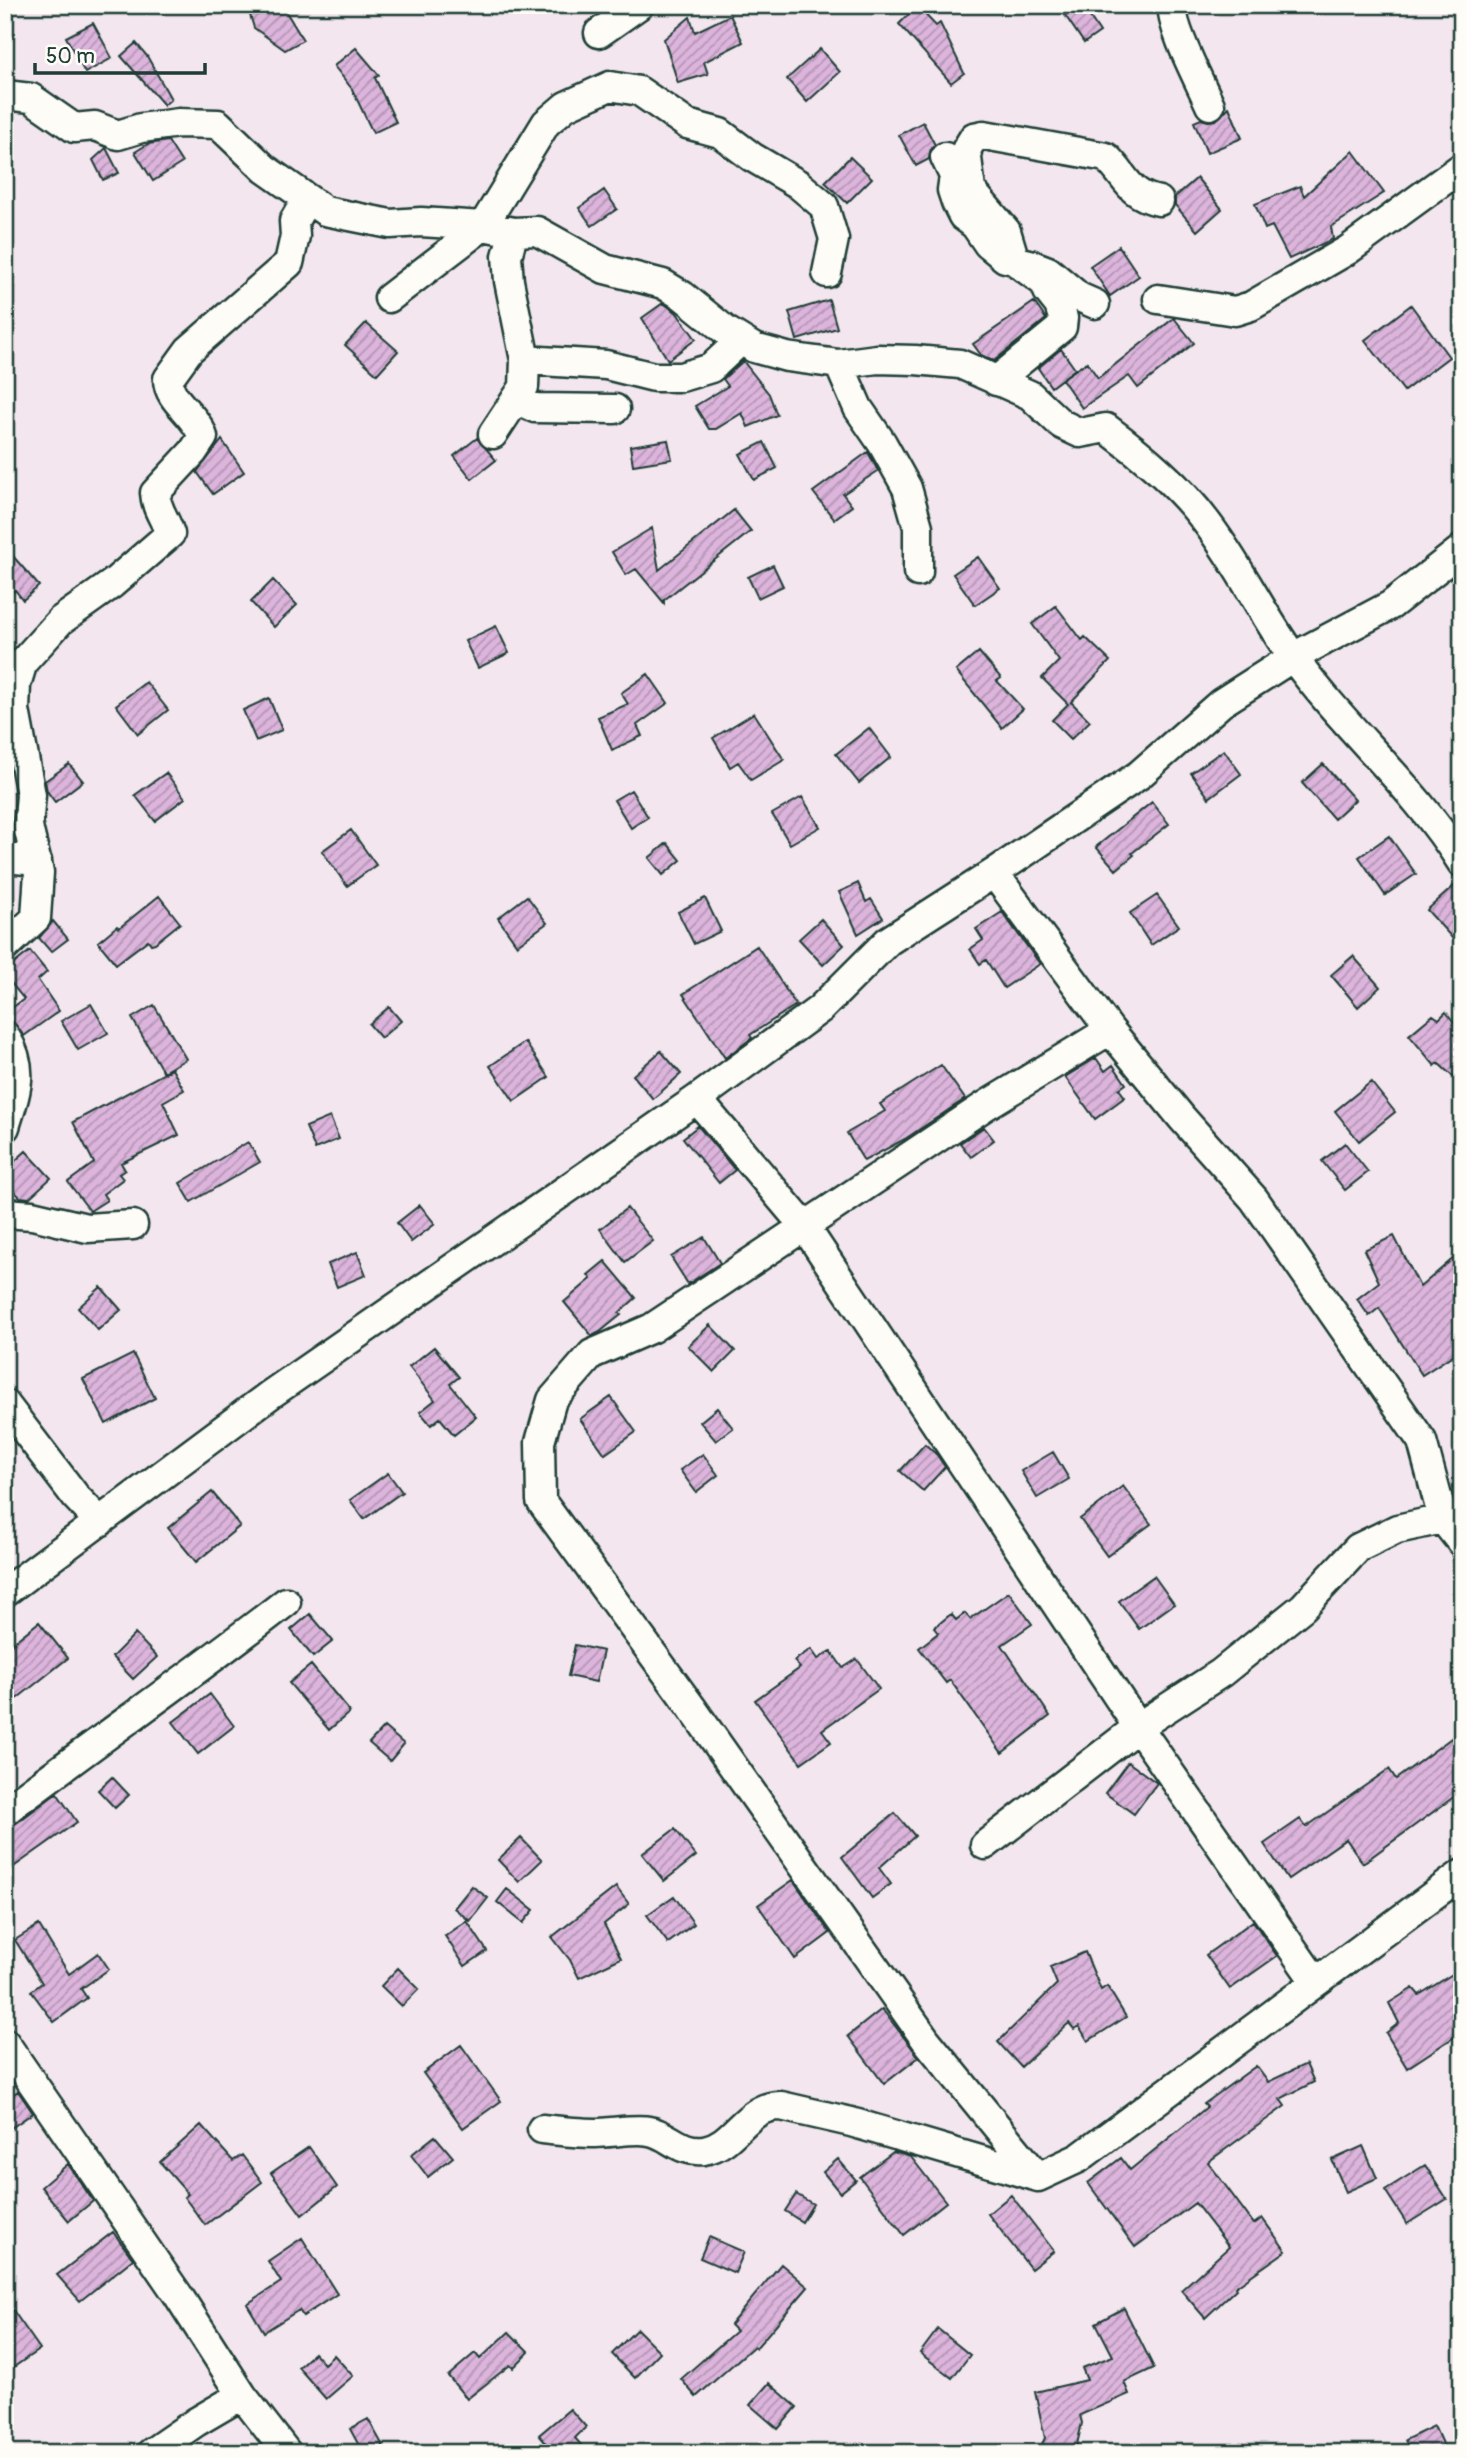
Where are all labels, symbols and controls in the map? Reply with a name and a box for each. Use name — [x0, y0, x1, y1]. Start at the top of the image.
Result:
scale bar — [35, 32, 205, 76]
text: 50 m — [46, 43, 95, 70]

